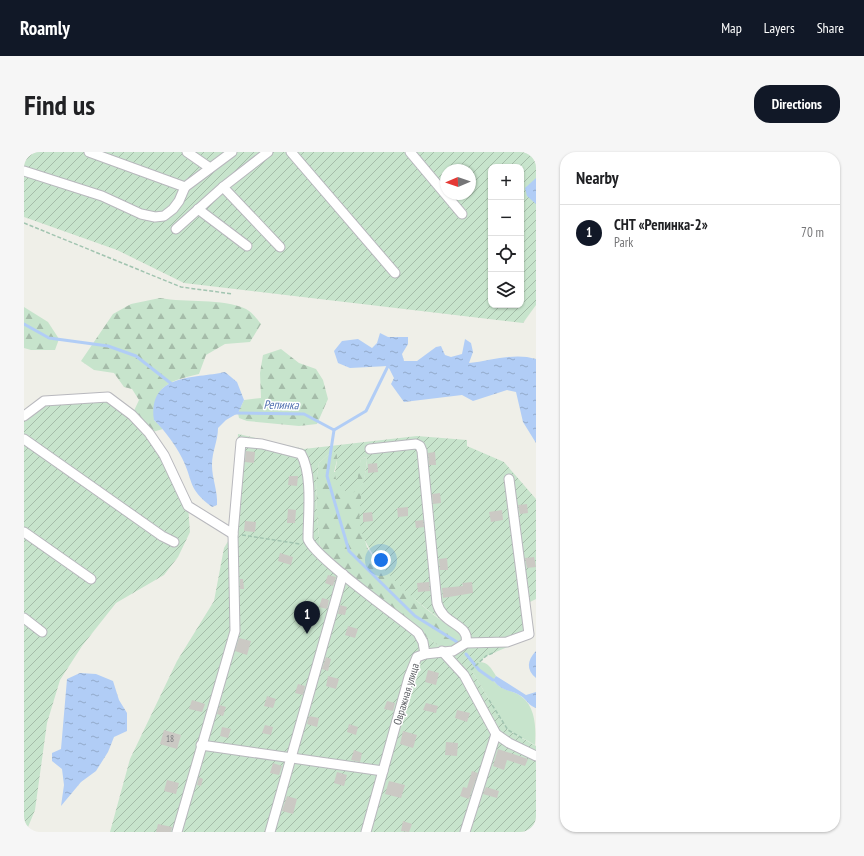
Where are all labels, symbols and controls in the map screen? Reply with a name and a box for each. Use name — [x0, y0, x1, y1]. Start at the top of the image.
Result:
text: Roamly — [20, 16, 70, 40]
text: Map — [721, 19, 742, 37]
text: Layers — [764, 19, 795, 37]
text: Share — [817, 19, 844, 37]
button: Directions — [754, 85, 840, 123]
text: Find us — [24, 86, 95, 123]
north arrow — [440, 164, 476, 200]
map controls — [488, 164, 524, 308]
button: + — [488, 164, 524, 200]
text: Nearby — [576, 167, 619, 189]
button: − — [488, 200, 524, 236]
text: СНТ «Репинка-2» — [614, 215, 708, 234]
text: 1 — [586, 224, 592, 241]
text: 70 m — [801, 224, 824, 241]
text: Park — [614, 234, 633, 251]
button: locate — [488, 236, 524, 272]
button: layers — [488, 272, 524, 308]
water label: Репинка — [263, 397, 300, 412]
your location — [371, 550, 391, 570]
pin: 1 — [294, 601, 320, 634]
street label: Овражная улица — [390, 661, 422, 727]
house number: 18 — [166, 733, 174, 744]

